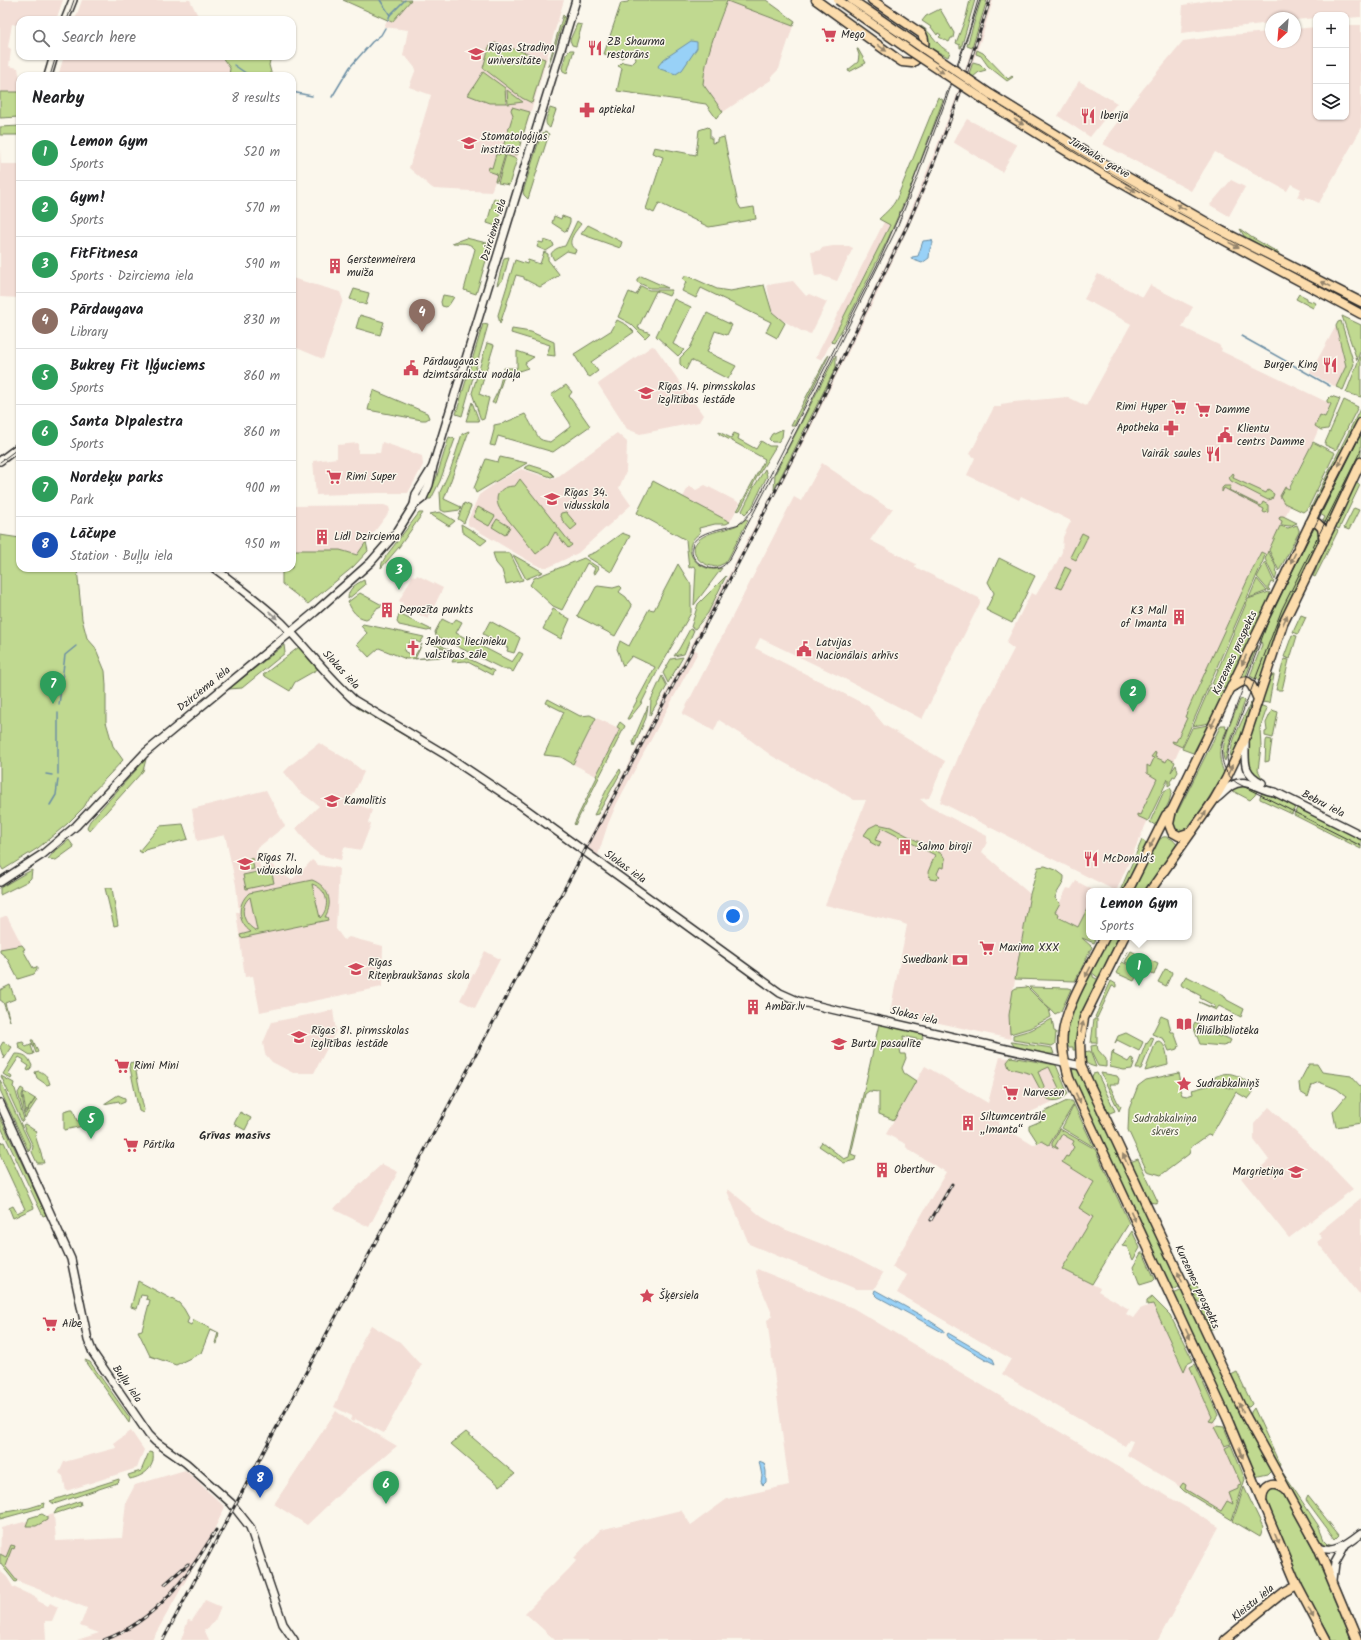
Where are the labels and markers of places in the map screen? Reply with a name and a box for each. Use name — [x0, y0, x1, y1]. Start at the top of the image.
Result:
supermarket icon: Mego — [820, 26, 838, 44]
place label: Mego — [841, 26, 865, 44]
place label: ZB Shaurma restorāns — [607, 33, 665, 64]
place label: Rīgas Stradiņa universitāte — [488, 39, 555, 70]
restaurant icon: ZB Shaurma restorāns — [586, 39, 604, 57]
school or university icon: Rīgas Stradiņa universitāte — [467, 45, 485, 63]
pharmacy icon: aptieka1 — [578, 101, 596, 119]
place label: aptieka1 — [599, 101, 635, 119]
restaurant icon: Iberija — [1079, 107, 1097, 125]
place label: Iberija — [1100, 107, 1128, 125]
place label: Stomatoloģijas institūts — [481, 128, 548, 159]
school or university icon: Stomatoloģijas institūts — [460, 134, 478, 152]
place label: Gerstenmeirera muiža — [347, 251, 416, 282]
building icon: Gerstenmeirera muiža — [326, 257, 344, 275]
pin: 4 — [409, 299, 435, 332]
place label: Pārdaugavas dzimtsarakstu nodaļa — [423, 353, 521, 384]
place label: Burger King — [1264, 356, 1318, 374]
restaurant icon: Burger King — [1321, 356, 1339, 374]
public building icon: Pārdaugavas dzimtsarakstu nodaļa — [402, 359, 420, 377]
place label: Rīgas 14. pirmsskolas izglītības iestāde — [658, 378, 756, 409]
school or university icon: Rīgas 14. pirmsskolas izglītības iestāde — [637, 384, 655, 402]
place label: Rimi Hyper — [1116, 398, 1168, 416]
supermarket icon: Rimi Hyper — [1170, 398, 1188, 416]
supermarket icon: Damme — [1194, 401, 1212, 419]
place label: Damme — [1215, 401, 1250, 419]
place label: Apotheka — [1117, 419, 1159, 437]
pharmacy icon: Apotheka — [1162, 419, 1180, 437]
place label: Klientu centrs Damme — [1237, 420, 1304, 451]
public building icon: Klientu centrs Damme — [1216, 426, 1234, 444]
place label: Vairāk saules — [1142, 445, 1201, 463]
restaurant icon: Vairāk saules — [1204, 445, 1222, 463]
supermarket icon: Rimi Super — [325, 468, 343, 486]
place label: Rimi Super — [346, 468, 397, 486]
place label: Rīgas 34. vidusskola — [564, 484, 609, 515]
school or university icon: Rīgas 34. vidusskola — [543, 490, 561, 508]
building icon: Lidl Dzirciema — [313, 528, 331, 546]
place label: Lidl Dzirciema — [334, 528, 400, 546]
pin: 3 — [386, 557, 412, 590]
building icon: Depozīta punkts — [378, 601, 396, 619]
place label: Depozīta punkts — [399, 601, 473, 619]
place label: K3 Mall of Imanta — [1121, 602, 1167, 633]
building icon: K3 Mall of Imanta — [1170, 608, 1188, 626]
place label: Jehovas liecinieku valstības zāle — [425, 633, 507, 664]
place label: Latvijas Nacionālais arhīvs — [816, 634, 899, 665]
church icon: Jehovas liecinieku valstības zāle — [404, 639, 422, 657]
public building icon: Latvijas Nacionālais arhīvs — [795, 640, 813, 658]
pin: 7 — [40, 671, 66, 704]
pin: 2 — [1120, 679, 1146, 712]
school or university icon: Kamolītis — [323, 792, 341, 810]
place label: Kamolītis — [344, 792, 387, 810]
building icon: Salmo biroji — [896, 838, 914, 856]
place label: Salmo biroji — [917, 838, 972, 856]
place label: Rīgas 71. vidusskola — [257, 849, 302, 880]
restaurant icon: McDonald's — [1082, 850, 1100, 868]
place label: McDonald's — [1103, 850, 1154, 868]
school or university icon: Rīgas 71. vidusskola — [236, 855, 254, 873]
supermarket icon: Maxima XXX — [978, 939, 996, 957]
place label: Maxima XXX — [999, 939, 1059, 957]
place label: Swedbank — [902, 951, 949, 969]
bank icon: Swedbank — [951, 951, 969, 969]
pin: 1 — [1126, 953, 1152, 986]
place label: Rīgas Riteņbraukšanas skola — [368, 954, 470, 985]
school or university icon: Rīgas Riteņbraukšanas skola — [347, 960, 365, 978]
building icon: Ambar.lv — [744, 998, 762, 1016]
place label: Ambar.lv — [765, 998, 805, 1016]
place label: Imantas filiālbibliotēka — [1196, 1009, 1259, 1040]
library icon: Imantas filiālbibliotēka — [1175, 1015, 1193, 1033]
place label: Rīgas 81. pirmsskolas izglītības iestāde — [311, 1022, 409, 1053]
school or university icon: Rīgas 81. pirmsskolas izglītības iestāde — [290, 1028, 308, 1046]
school or university icon: Burtu pasaulīte — [830, 1035, 848, 1053]
place label: Burtu pasaulīte — [851, 1035, 921, 1053]
supermarket icon: Rimi Mini — [113, 1057, 131, 1075]
place label: Rimi Mini — [134, 1057, 179, 1075]
place icon: Sudrabkalniņš — [1175, 1075, 1193, 1093]
place label: Sudrabkalniņš — [1196, 1075, 1260, 1093]
supermarket icon: Narvesen — [1002, 1084, 1020, 1102]
place label: Narvesen — [1023, 1084, 1064, 1102]
pin: 5 — [78, 1106, 104, 1139]
place label: Siltumcentrāle „Imanta“ — [980, 1108, 1046, 1139]
building icon: Siltumcentrāle „Imanta“ — [959, 1114, 977, 1132]
supermarket icon: Pārtika — [122, 1136, 140, 1154]
place label: Pārtika — [143, 1136, 175, 1154]
building icon: Oberthur — [873, 1161, 891, 1179]
place label: Oberthur — [894, 1161, 936, 1179]
place label: Margrietiņa — [1232, 1163, 1284, 1181]
school or university icon: Margrietiņa — [1287, 1163, 1305, 1181]
place icon: Šķērsiela — [638, 1287, 656, 1305]
place label: Šķērsiela — [659, 1287, 699, 1305]
supermarket icon: Aibe — [41, 1315, 59, 1333]
place label: Aibe — [62, 1315, 82, 1333]
pin: 8 — [247, 1465, 273, 1498]
pin: 6 — [373, 1471, 399, 1504]

